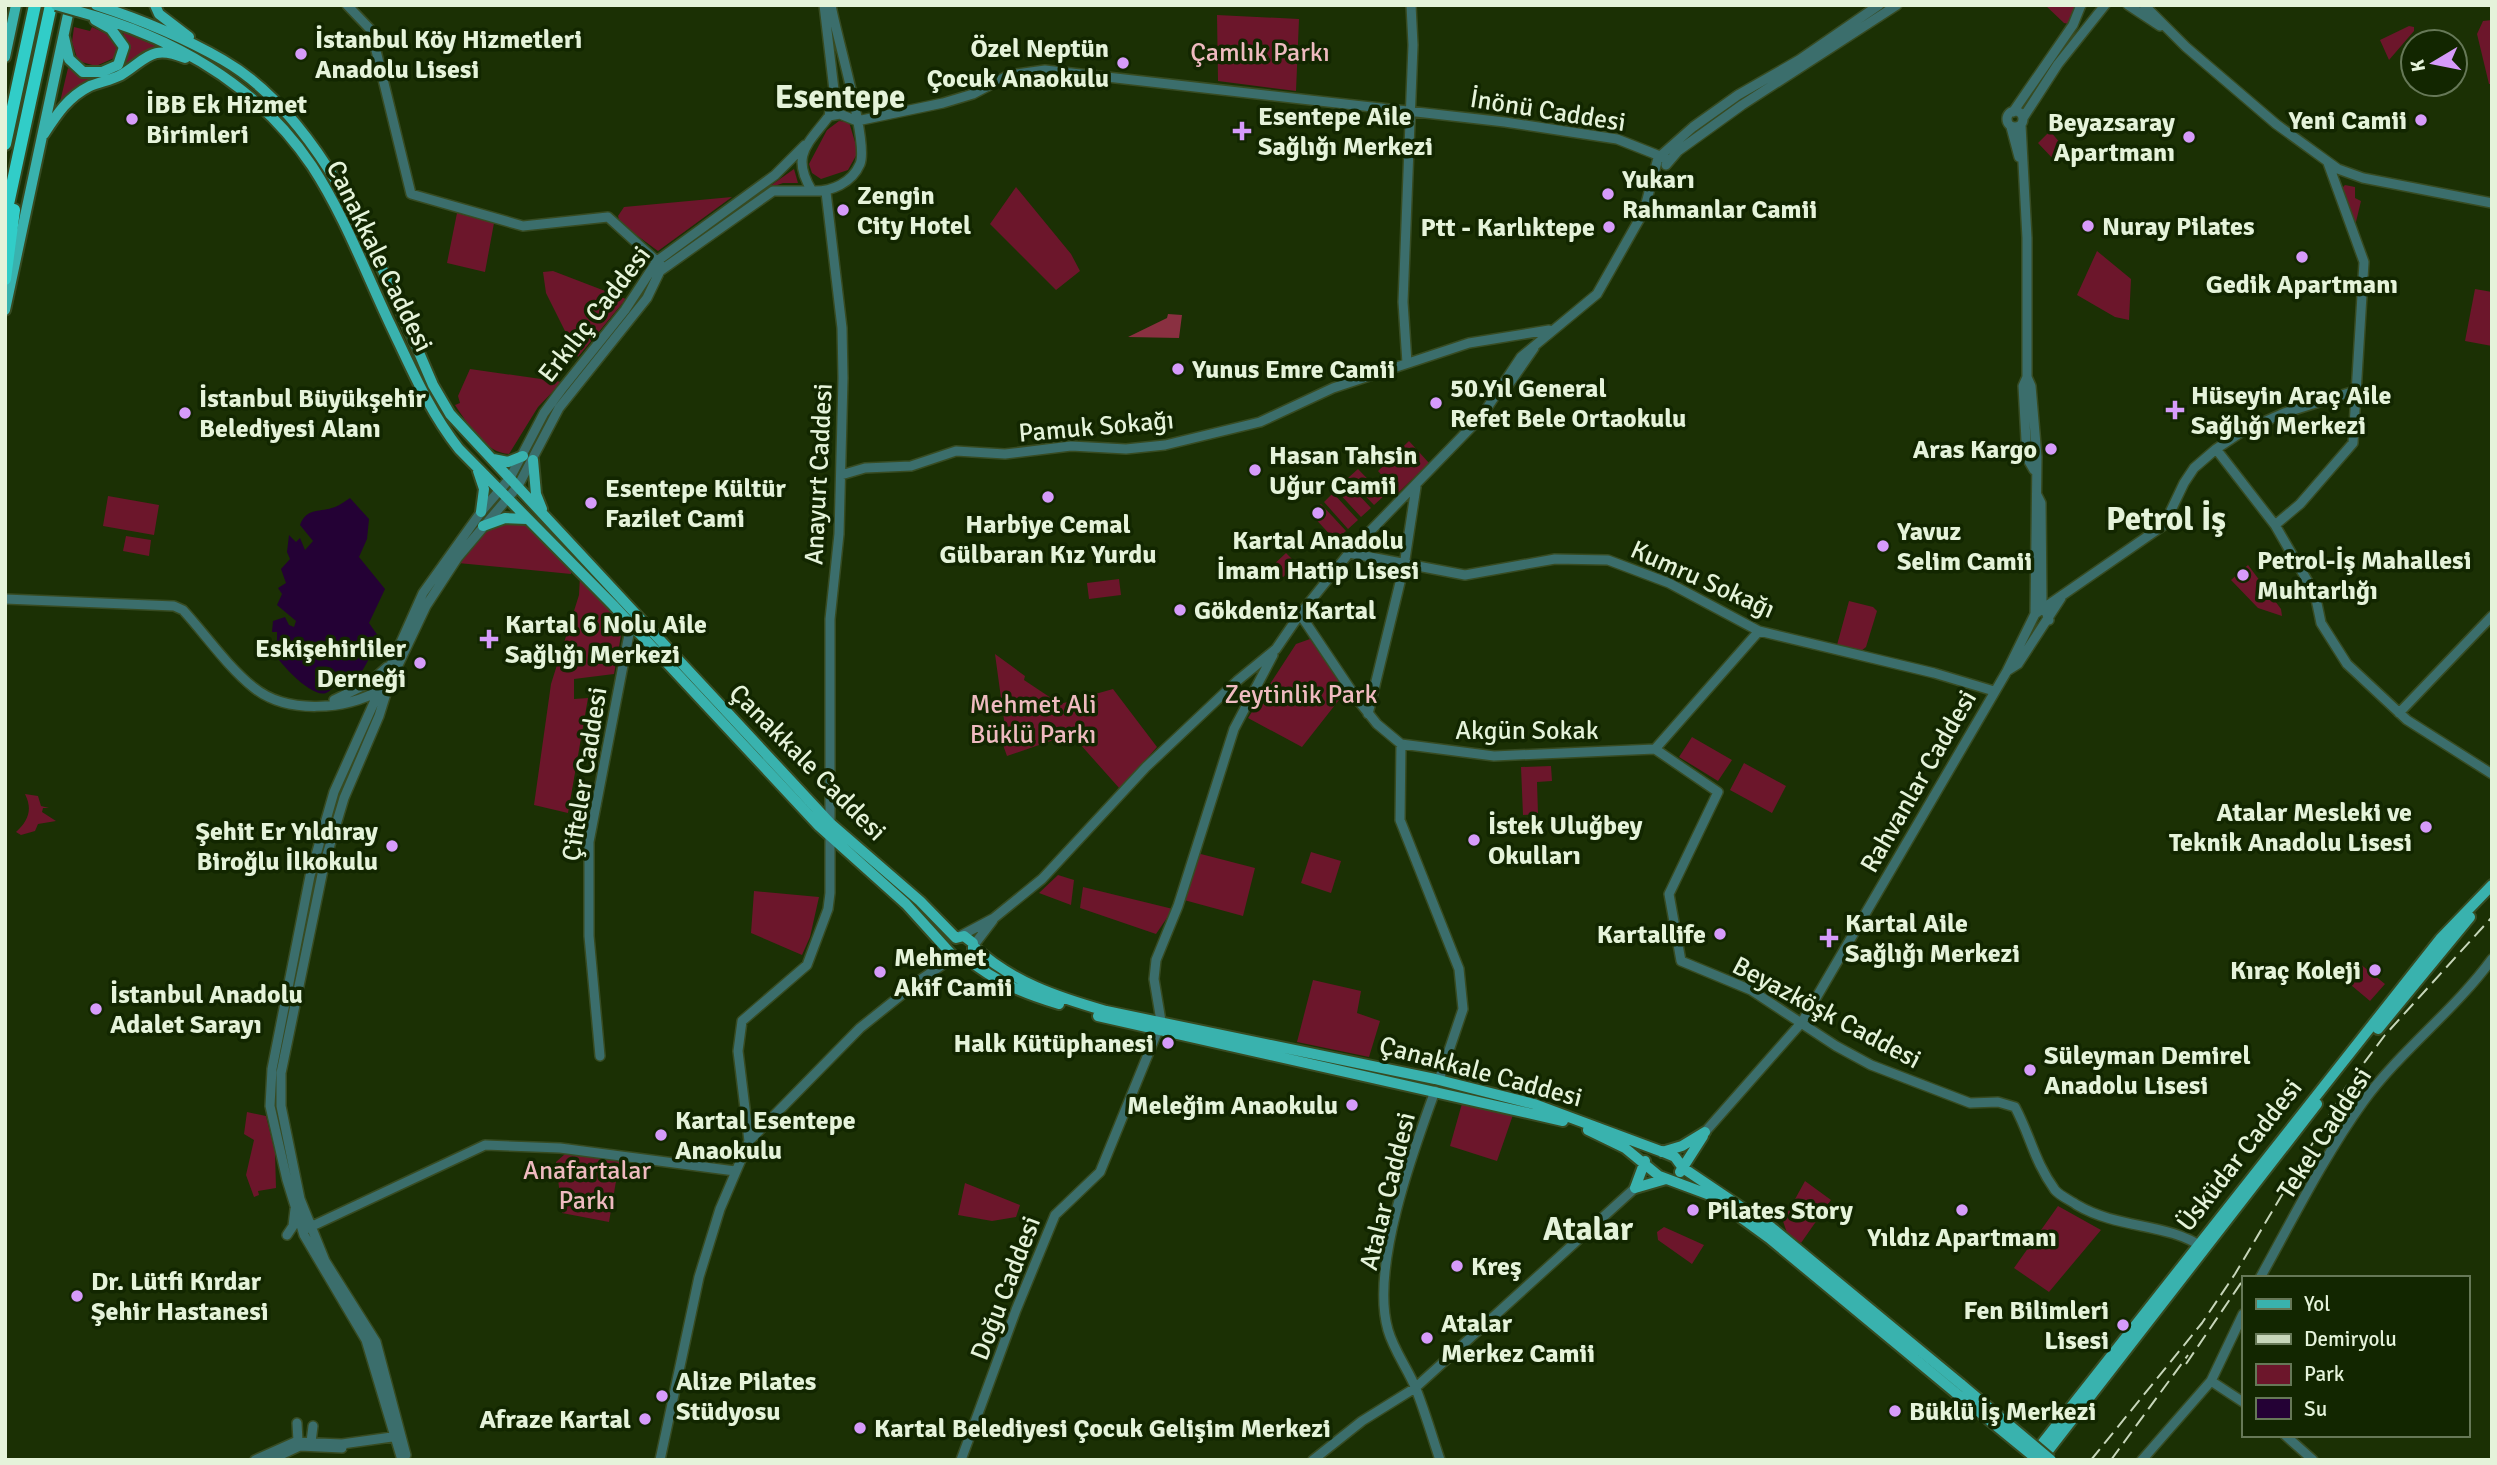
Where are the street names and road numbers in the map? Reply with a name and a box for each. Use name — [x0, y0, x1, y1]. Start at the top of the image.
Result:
street label: İnönü Caddesi — [1468, 83, 1628, 139]
street label: Canakkale Caddesi — [319, 155, 439, 357]
street label: Erkılıç Caddesi — [532, 240, 658, 389]
street label: Anayurt Caddesi — [798, 382, 840, 566]
street label: Pamuk Sokağı — [1017, 404, 1175, 450]
street label: Kumru Sokağı — [1626, 534, 1780, 626]
street label: Çanakkale Caddesi — [722, 677, 893, 848]
street label: Çifteler Caddesi — [555, 685, 615, 863]
street label: Rahvanlar Caddesi — [1854, 685, 1984, 878]
street label: Akgün Sokak — [1455, 715, 1599, 747]
street label: Beyazköşk Caddesi — [1727, 950, 1926, 1076]
street label: Çanakkale Caddesi — [1376, 1029, 1586, 1114]
street label: Tekel Caddesi — [2271, 1062, 2379, 1205]
street label: Üsküdar Caddesi — [2170, 1073, 2309, 1238]
street label: Atalar Caddesi — [1353, 1109, 1423, 1273]
street label: Doğu Caddesi — [964, 1212, 1048, 1365]

